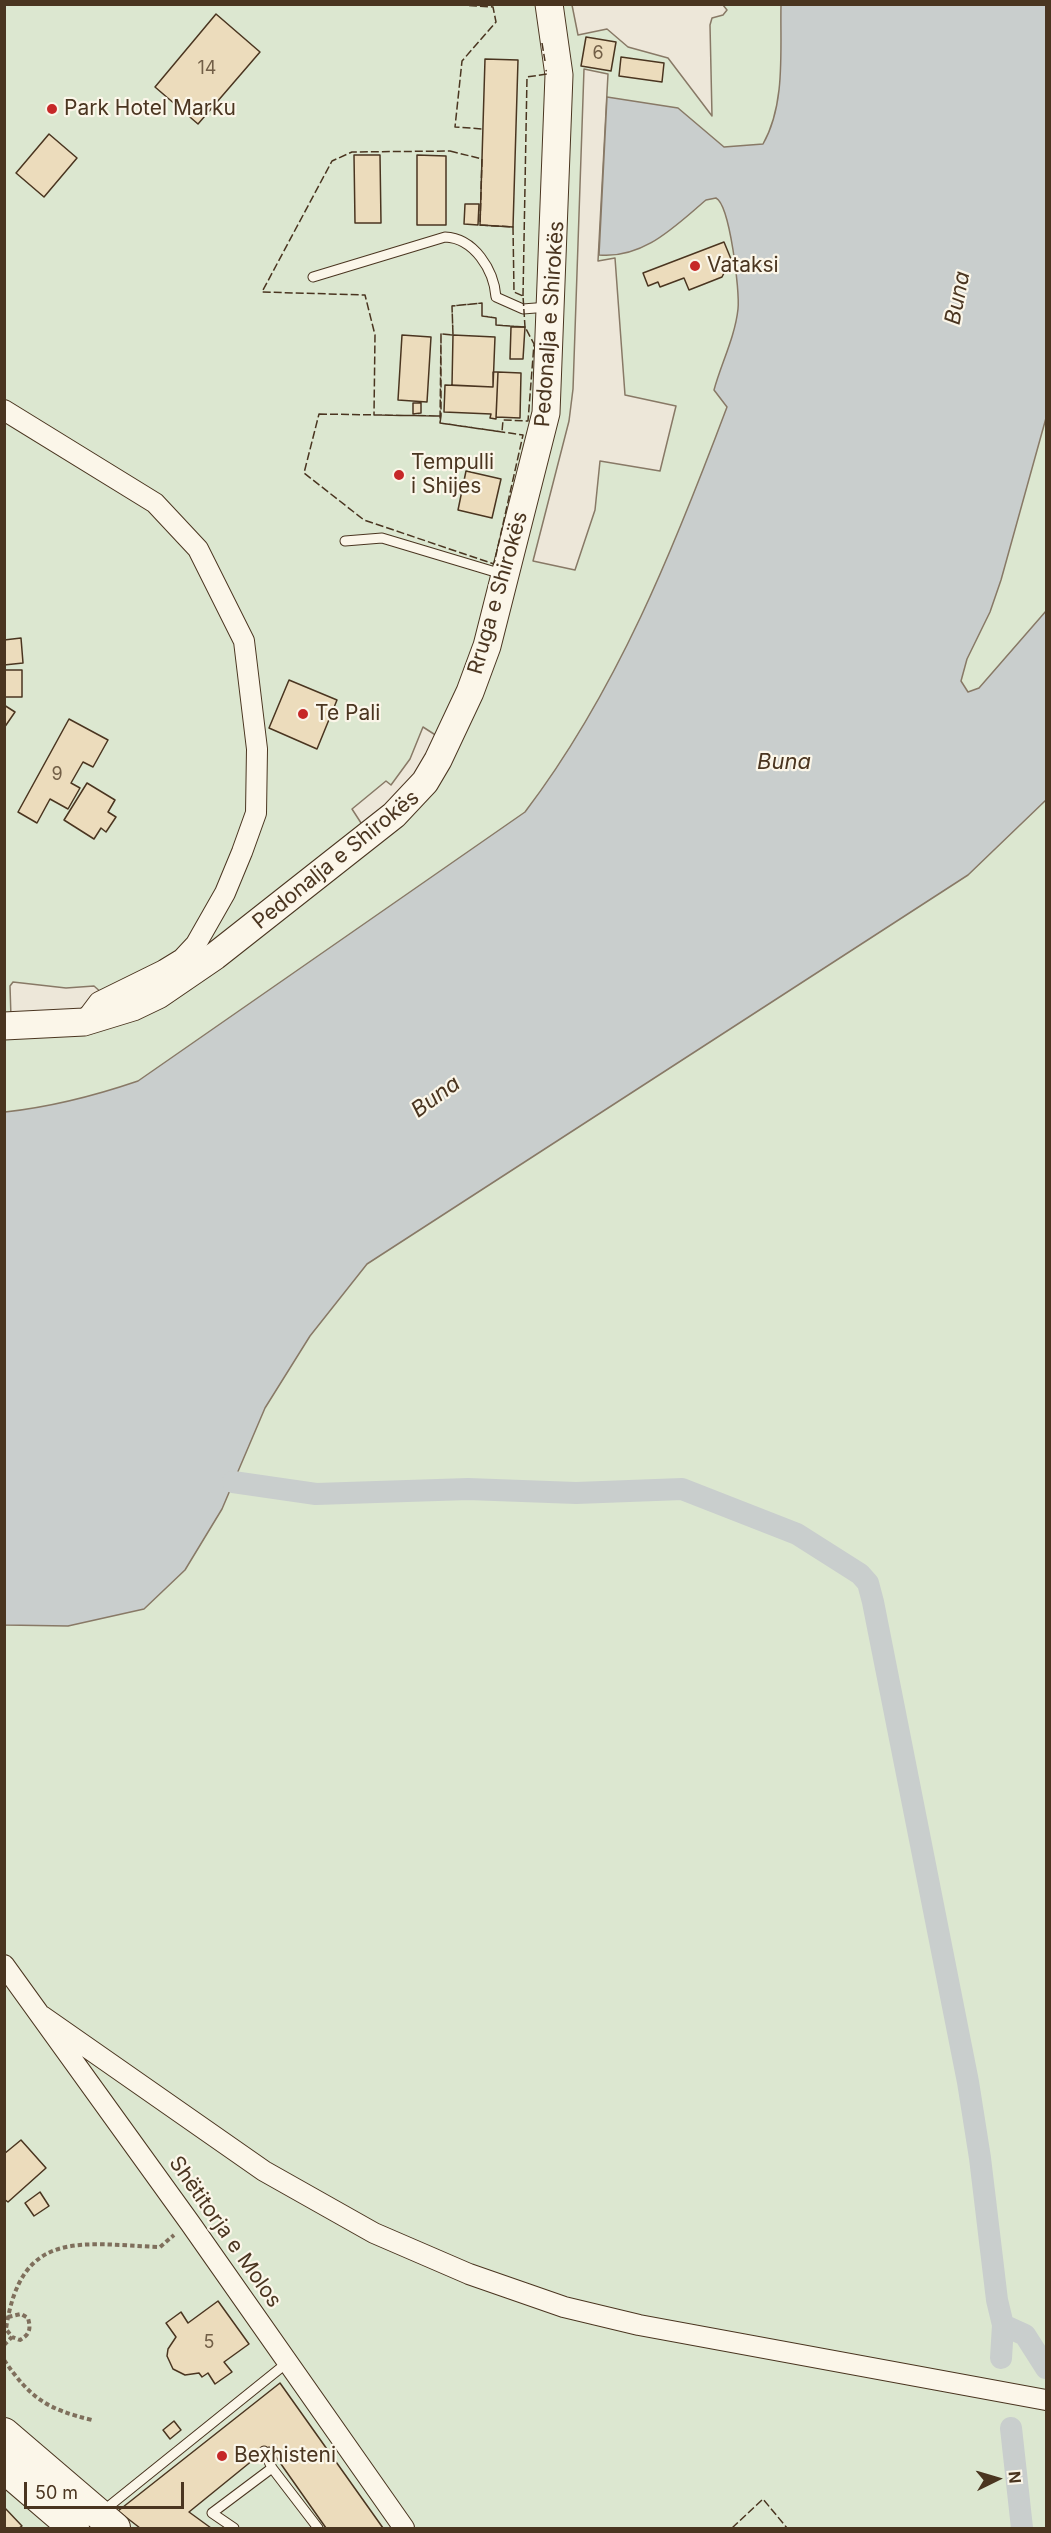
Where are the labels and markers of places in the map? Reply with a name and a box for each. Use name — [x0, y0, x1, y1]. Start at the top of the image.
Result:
place label: Park Hotel Marku — [64, 96, 236, 122]
marker: Park Hotel Marku — [45, 102, 59, 116]
place label: Vataksi — [707, 253, 779, 279]
marker: Vataksi — [688, 259, 702, 273]
place label: Tempulli i Shijes — [411, 450, 494, 500]
marker: Tempulli i Shijes — [392, 468, 406, 482]
place label: Te Pali — [315, 701, 380, 727]
marker: Te Pali — [296, 707, 310, 721]
place label: Bexhisteni — [234, 2443, 336, 2469]
marker: Bexhisteni — [215, 2449, 229, 2463]

